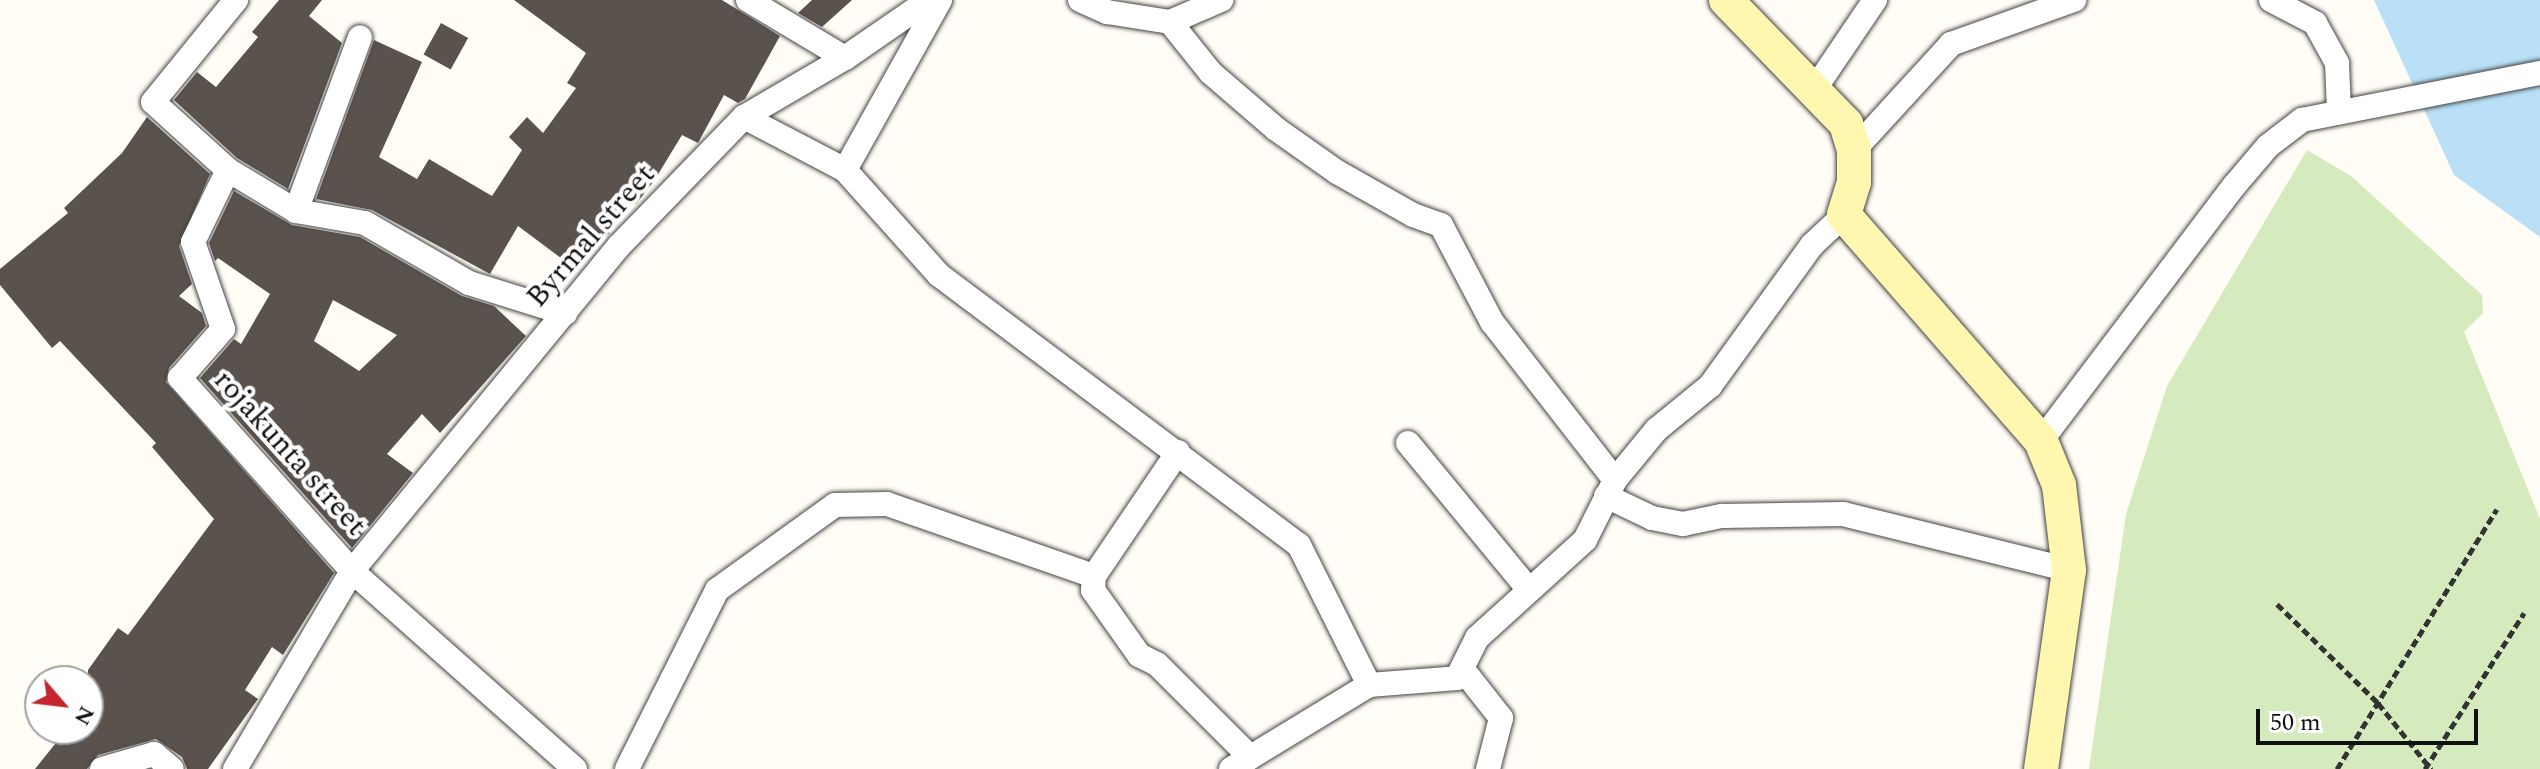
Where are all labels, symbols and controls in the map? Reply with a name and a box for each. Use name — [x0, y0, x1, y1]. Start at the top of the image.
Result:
street label: Byrmal street — [519, 157, 663, 315]
street label: rojakunta street — [206, 363, 374, 543]
north arrow — [24, 665, 104, 745]
scale bar — [2260, 693, 2482, 743]
text: N — [65, 700, 103, 731]
text: 50 m — [2270, 705, 2321, 741]

